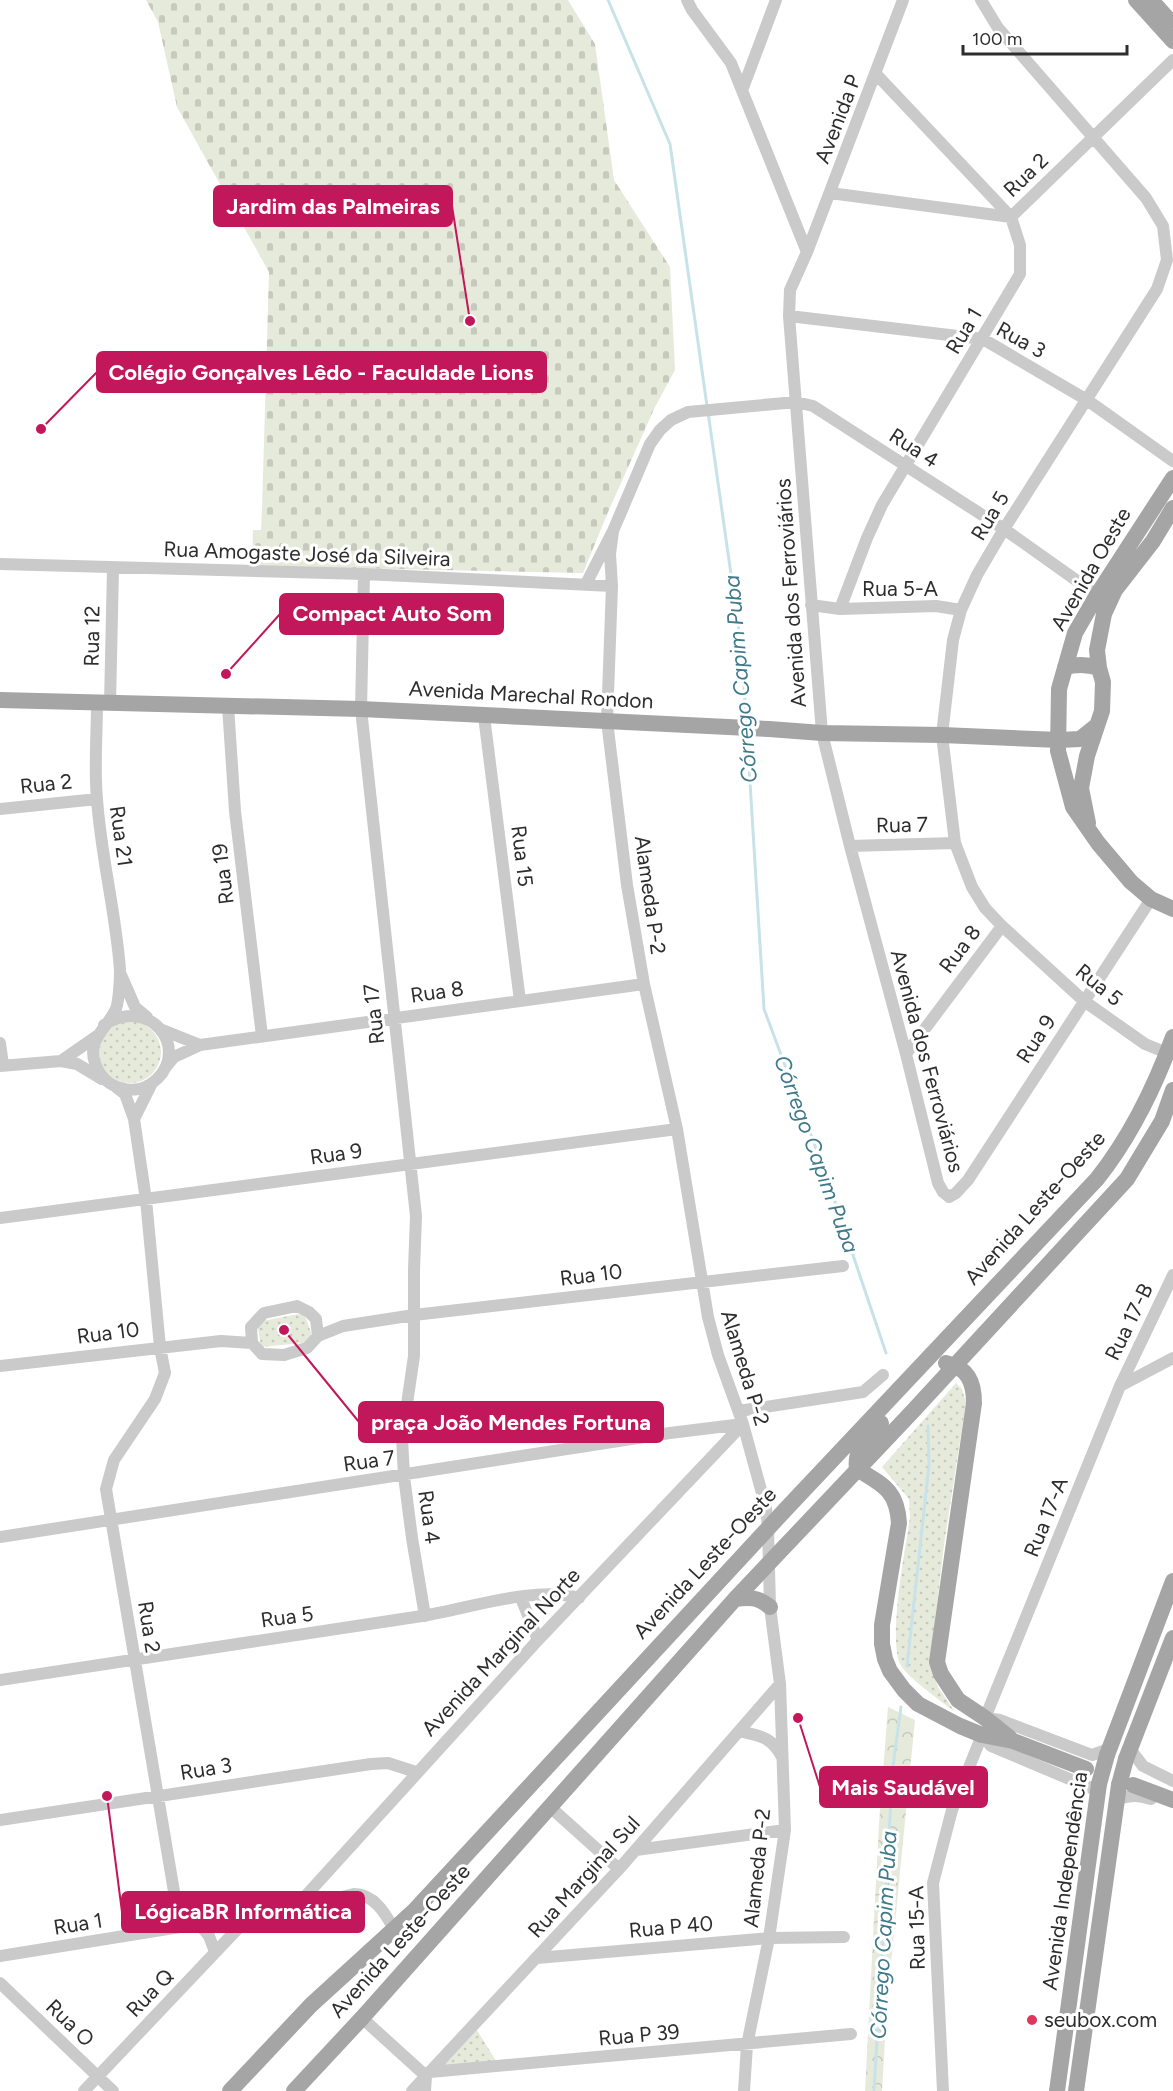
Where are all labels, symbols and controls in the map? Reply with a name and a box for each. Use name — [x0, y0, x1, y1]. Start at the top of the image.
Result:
scale bar — [963, 18, 1126, 56]
text: 100 m — [972, 28, 1022, 50]
street label: Avenida P — [809, 71, 866, 167]
street label: Rua 2 — [998, 147, 1053, 202]
callout: Jardim das Palmeiras — [214, 186, 452, 226]
text: Jardim das Palmeiras — [226, 193, 440, 220]
street label: Rua 1 — [940, 303, 987, 358]
street label: Rua 3 — [992, 316, 1050, 363]
callout: Colégio Gonçalves Lêdo - Faculdade Lions — [97, 352, 546, 392]
text: Colégio Gonçalves Lêdo - Faculdade Lions — [108, 359, 534, 386]
street label: Rua 4 — [885, 422, 944, 473]
street label: Avenida dos Ferroviários — [770, 478, 811, 708]
street label: Rua 5 — [965, 487, 1014, 545]
street label: Avenida Oeste — [1045, 503, 1136, 635]
street label: Rua Amogaste José da Silveira — [163, 536, 451, 571]
water label: Córrego Capim Puba — [718, 574, 763, 784]
street label: Rua 5-A — [862, 576, 938, 601]
callout: Compact Auto Som — [280, 594, 503, 634]
text: Compact Auto Som — [292, 600, 492, 627]
street label: Rua 12 — [78, 605, 105, 667]
street label: Avenida Marechal Rondon — [408, 676, 654, 713]
street label: Rua 2 — [19, 768, 73, 799]
street label: Rua 21 — [105, 804, 138, 868]
street label: Rua 7 — [876, 812, 928, 837]
street label: Rua 15 — [506, 824, 539, 888]
street label: Alameda P-2 — [630, 834, 671, 956]
street label: Rua 19 — [206, 842, 239, 906]
street label: Rua 8 — [933, 920, 986, 978]
street label: Avenida dos Ferroviários — [886, 947, 969, 1175]
street label: Rua 5 — [1071, 958, 1128, 1011]
street label: Rua 8 — [409, 975, 465, 1008]
street label: Rua 17 — [358, 983, 389, 1046]
street label: Rua 9 — [1011, 1010, 1060, 1068]
water label: Córrego Capim Puba — [768, 1052, 865, 1257]
street label: Avenida Leste-Oeste — [959, 1126, 1110, 1290]
street label: Rua 9 — [308, 1137, 364, 1170]
street label: Rua 10 — [558, 1258, 624, 1291]
street label: Rua 17-B — [1099, 1279, 1158, 1364]
street label: Alameda P-2 — [716, 1307, 775, 1429]
street label: Rua 10 — [75, 1316, 141, 1349]
callout: praça João Mendes Fortuna — [359, 1402, 663, 1442]
text: praça João Mendes Fortuna — [371, 1409, 651, 1436]
street label: Rua 7 — [341, 1445, 396, 1477]
street label: Rua 17-A — [1018, 1473, 1073, 1560]
street label: Avenida Leste-Oeste — [628, 1482, 781, 1644]
street label: Rua 4 — [413, 1489, 446, 1545]
street label: Avenida Marginal Norte — [416, 1562, 585, 1741]
street label: Rua 2 — [133, 1599, 166, 1655]
street label: Rua 5 — [259, 1600, 315, 1633]
street label: Rua 3 — [178, 1752, 234, 1785]
callout: Mais Saudável — [820, 1767, 987, 1807]
street label: Avenida Independência — [1037, 1770, 1092, 1992]
text: Mais Saudável — [831, 1774, 975, 1801]
street label: Alameda P-2 — [738, 1807, 775, 1929]
street label: Rua Marginal Sul — [522, 1811, 645, 1943]
water label: Córrego Capim Puba — [865, 1830, 902, 2040]
street label: Avenida Leste-Oeste — [324, 1859, 475, 2023]
street label: Rua 15-A — [903, 1886, 930, 1970]
callout: LógicaBR Informática — [122, 1892, 364, 1932]
text: LógicaBR Informática — [134, 1898, 352, 1925]
street label: Rua 1 — [52, 1907, 104, 1940]
street label: Rua P 40 — [628, 1910, 714, 1943]
street label: Rua Q — [121, 1963, 178, 2022]
street label: Rua O — [41, 1994, 100, 2051]
place label: seubox.com — [1044, 2007, 1157, 2032]
marker: seubox.com — [1025, 2013, 1039, 2027]
street label: Rua P 39 — [597, 2019, 681, 2051]

